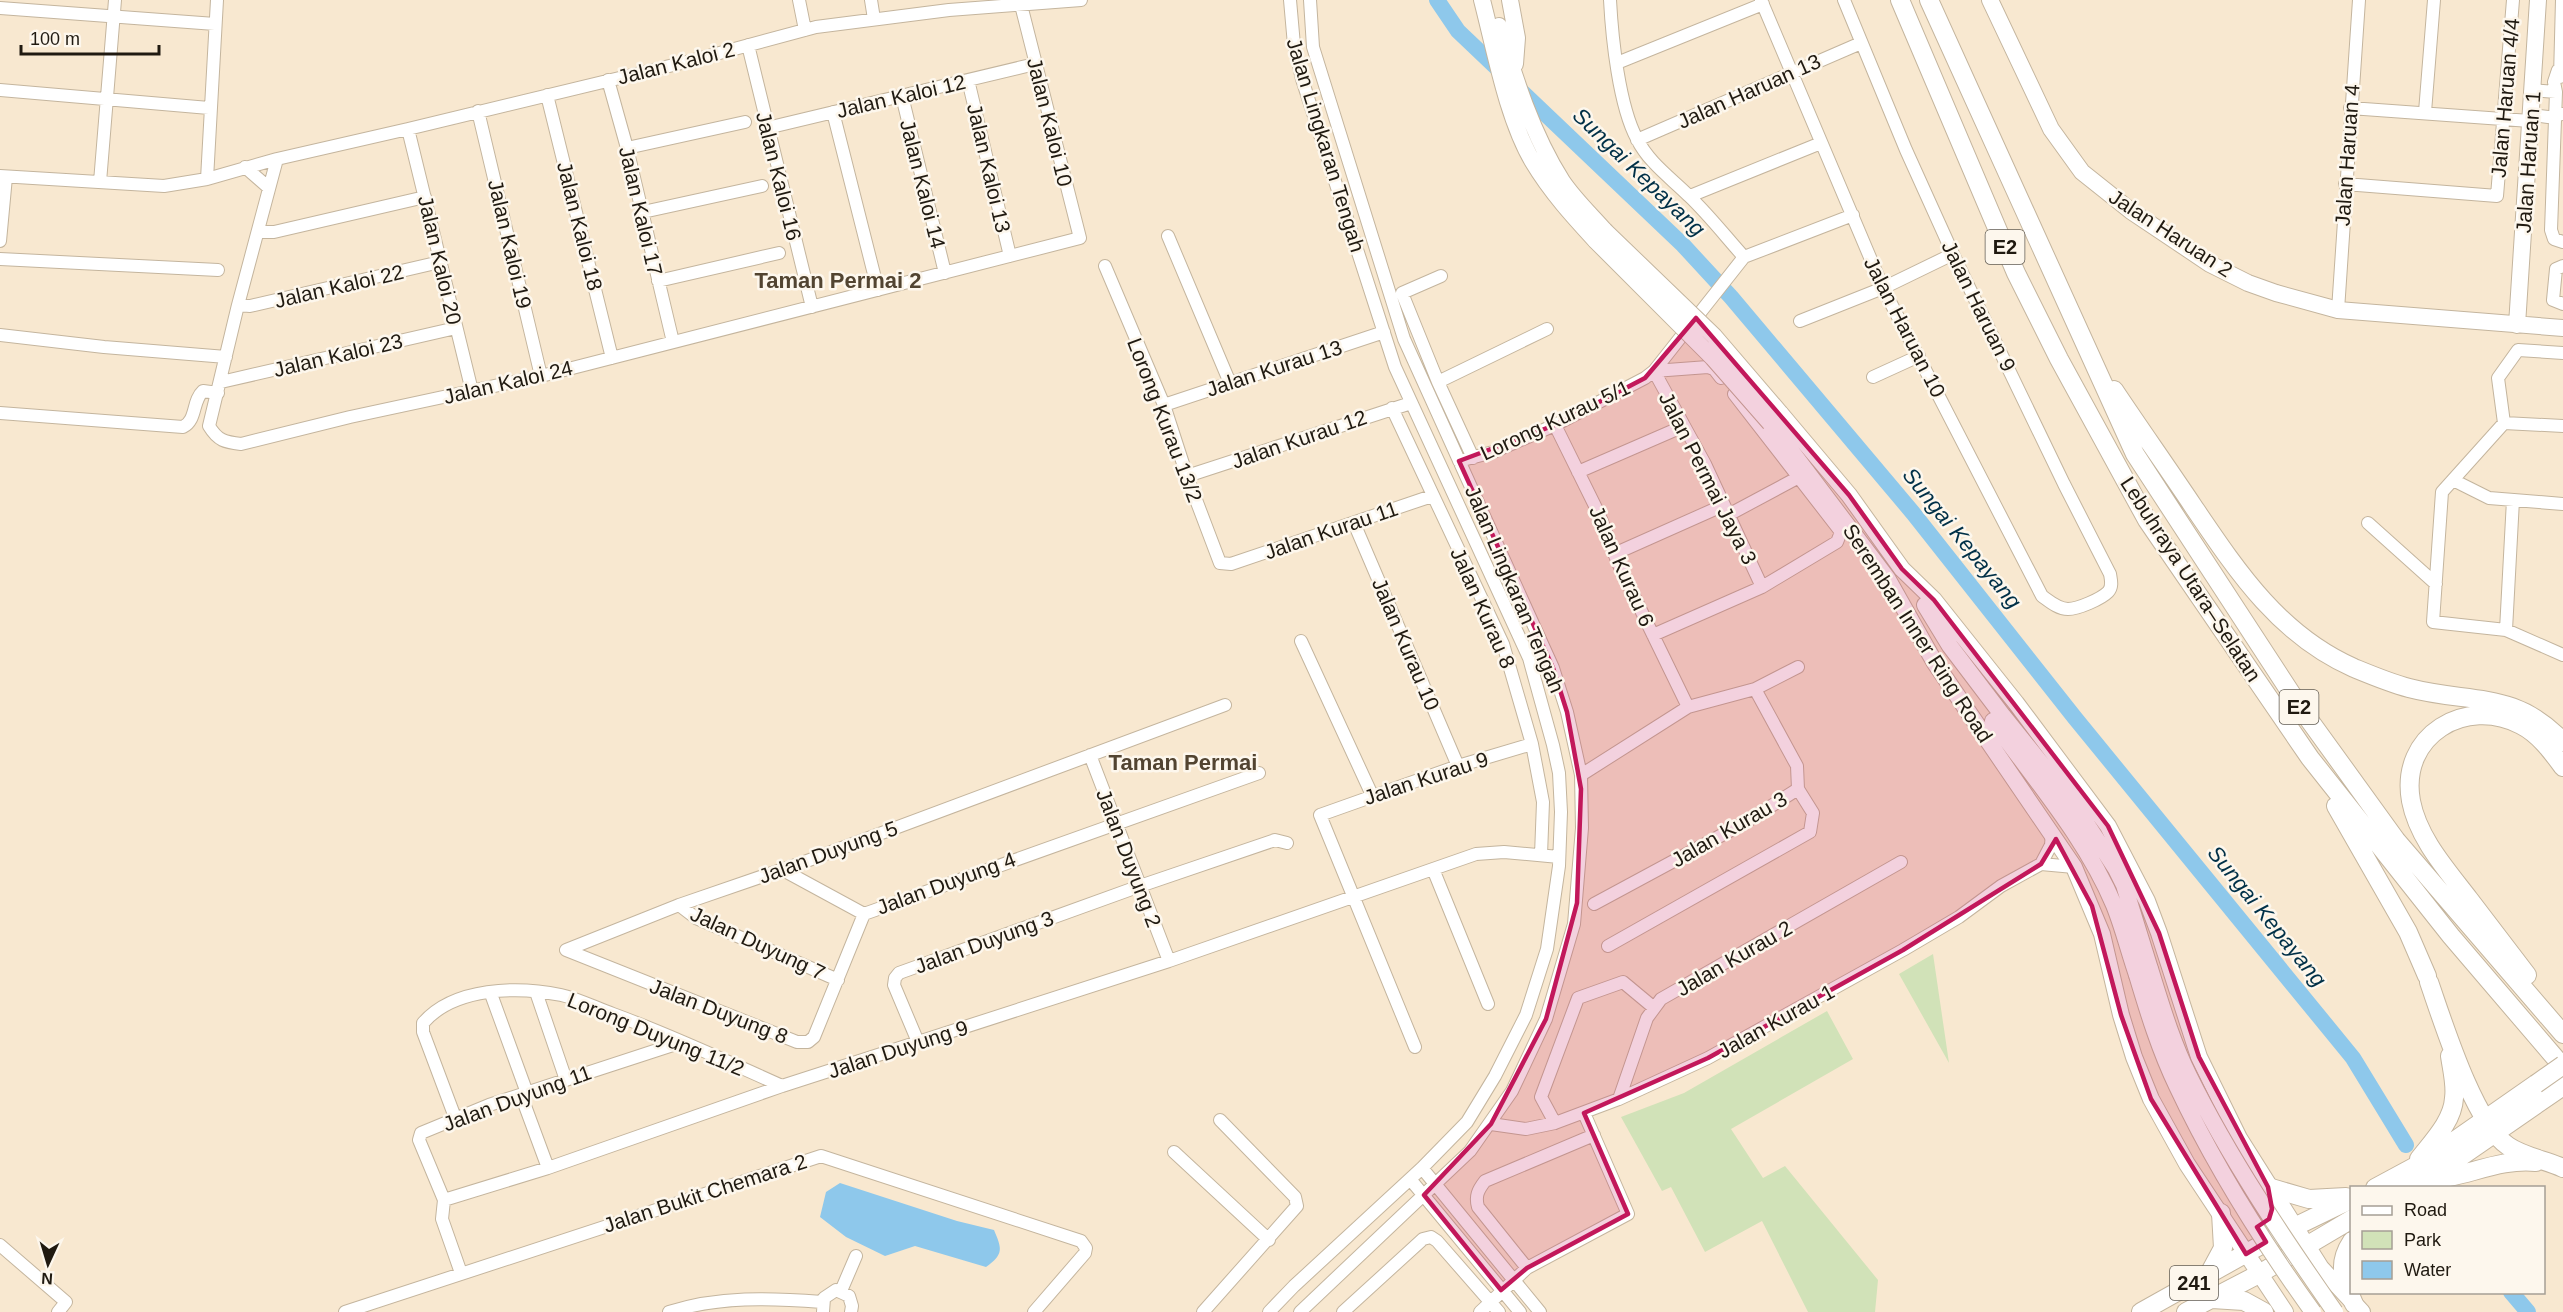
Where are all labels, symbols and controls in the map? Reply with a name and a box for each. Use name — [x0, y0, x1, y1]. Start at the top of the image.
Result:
street label: Jalan Haruan 4/4 — [2487, 17, 2523, 179]
scale bar — [21, 18, 159, 56]
text: 100 m — [30, 29, 80, 49]
street label: Jalan Lingkaran Tengah — [1282, 35, 1370, 255]
street label: Jalan Kaloi 2 — [615, 37, 737, 89]
street label: Jalan Haruan 13 — [1674, 49, 1824, 133]
street label: Jalan Kaloi 10 — [1023, 55, 1077, 189]
street label: Jalan Kaloi 12 — [834, 70, 968, 122]
street label: Jalan Haruan 4 — [2331, 83, 2363, 227]
street label: Jalan Haruan 1 — [2512, 90, 2544, 234]
street label: Jalan Kaloi 13 — [963, 101, 1015, 235]
water label: Sungai Kepayang — [1568, 103, 1711, 242]
street label: Jalan Kaloi 16 — [752, 109, 806, 243]
street label: Jalan Kaloi 14 — [896, 117, 950, 251]
street label: Jalan Kaloi 17 — [615, 144, 667, 278]
street label: Jalan Kaloi 18 — [553, 159, 607, 293]
street label: Jalan Kaloi 19 — [484, 177, 536, 311]
street label: Jalan Haruan 2 — [2105, 185, 2237, 281]
street label: Jalan Kaloi 20 — [414, 193, 466, 327]
road number: E2 — [1986, 230, 2024, 264]
street label: Jalan Haruan 9 — [1937, 237, 2021, 375]
street label: Jalan Haruan 10 — [1860, 253, 1950, 401]
street label: Jalan Kaloi 22 — [272, 260, 406, 312]
district label: Taman Permai 2 — [754, 268, 922, 293]
street label: Jalan Kaloi 23 — [271, 329, 405, 381]
street label: Lorong Kurau 13/2 — [1123, 335, 1207, 505]
street label: Jalan Kurau 13 — [1203, 335, 1345, 401]
street label: Jalan Kaloi 24 — [441, 356, 575, 408]
street label: Lorong Kurau 5/1 — [1477, 375, 1633, 465]
street label: Jalan Permai Jaya 3 — [1655, 388, 1761, 568]
street label: Jalan Kurau 12 — [1228, 405, 1370, 473]
water label: Sungai Kepayang — [1898, 463, 2027, 614]
street label: Lebuhraya Utara–Selatan — [2116, 472, 2266, 686]
street label: Jalan Lingkaran Tengah — [1461, 482, 1569, 696]
street label: Jalan Kurau 11 — [1261, 496, 1401, 564]
street label: Jalan Kurau 6 — [1585, 502, 1659, 630]
street label: Seremban Inner Ring Road — [1839, 520, 1997, 746]
street label: Jalan Kurau 8 — [1446, 544, 1520, 672]
street label: Jalan Kurau 10 — [1368, 574, 1444, 714]
road number: E2 — [2280, 690, 2318, 724]
street label: Jalan Kurau 9 — [1361, 747, 1491, 809]
district label: Taman Permai — [1109, 750, 1257, 775]
street label: Jalan Duyung 2 — [1092, 786, 1166, 930]
street label: Jalan Kurau 3 — [1667, 787, 1791, 871]
street label: Jalan Duyung 5 — [755, 816, 901, 888]
water label: Sungai Kepayang — [2203, 841, 2332, 992]
street label: Jalan Duyung 4 — [873, 847, 1019, 919]
street label: Jalan Duyung 7 — [687, 902, 829, 984]
street label: Jalan Duyung 3 — [911, 906, 1057, 978]
street label: Jalan Kurau 2 — [1672, 916, 1796, 1000]
street label: Jalan Duyung 8 — [647, 974, 791, 1048]
street label: Jalan Kurau 1 — [1714, 980, 1838, 1062]
street label: Lorong Duyung 11/2 — [564, 988, 748, 1080]
street label: Jalan Duyung 9 — [825, 1016, 971, 1082]
street label: Jalan Duyung 11 — [440, 1061, 594, 1135]
street label: Jalan Bukit Chemara 2 — [600, 1149, 810, 1237]
legend — [2350, 1186, 2545, 1294]
text: Road — [2404, 1200, 2447, 1220]
text: Park — [2404, 1230, 2442, 1250]
north arrow — [18, 1234, 78, 1294]
text: Water — [2404, 1260, 2451, 1280]
road number: 241 — [2170, 1266, 2218, 1300]
text: N — [41, 1270, 53, 1287]

